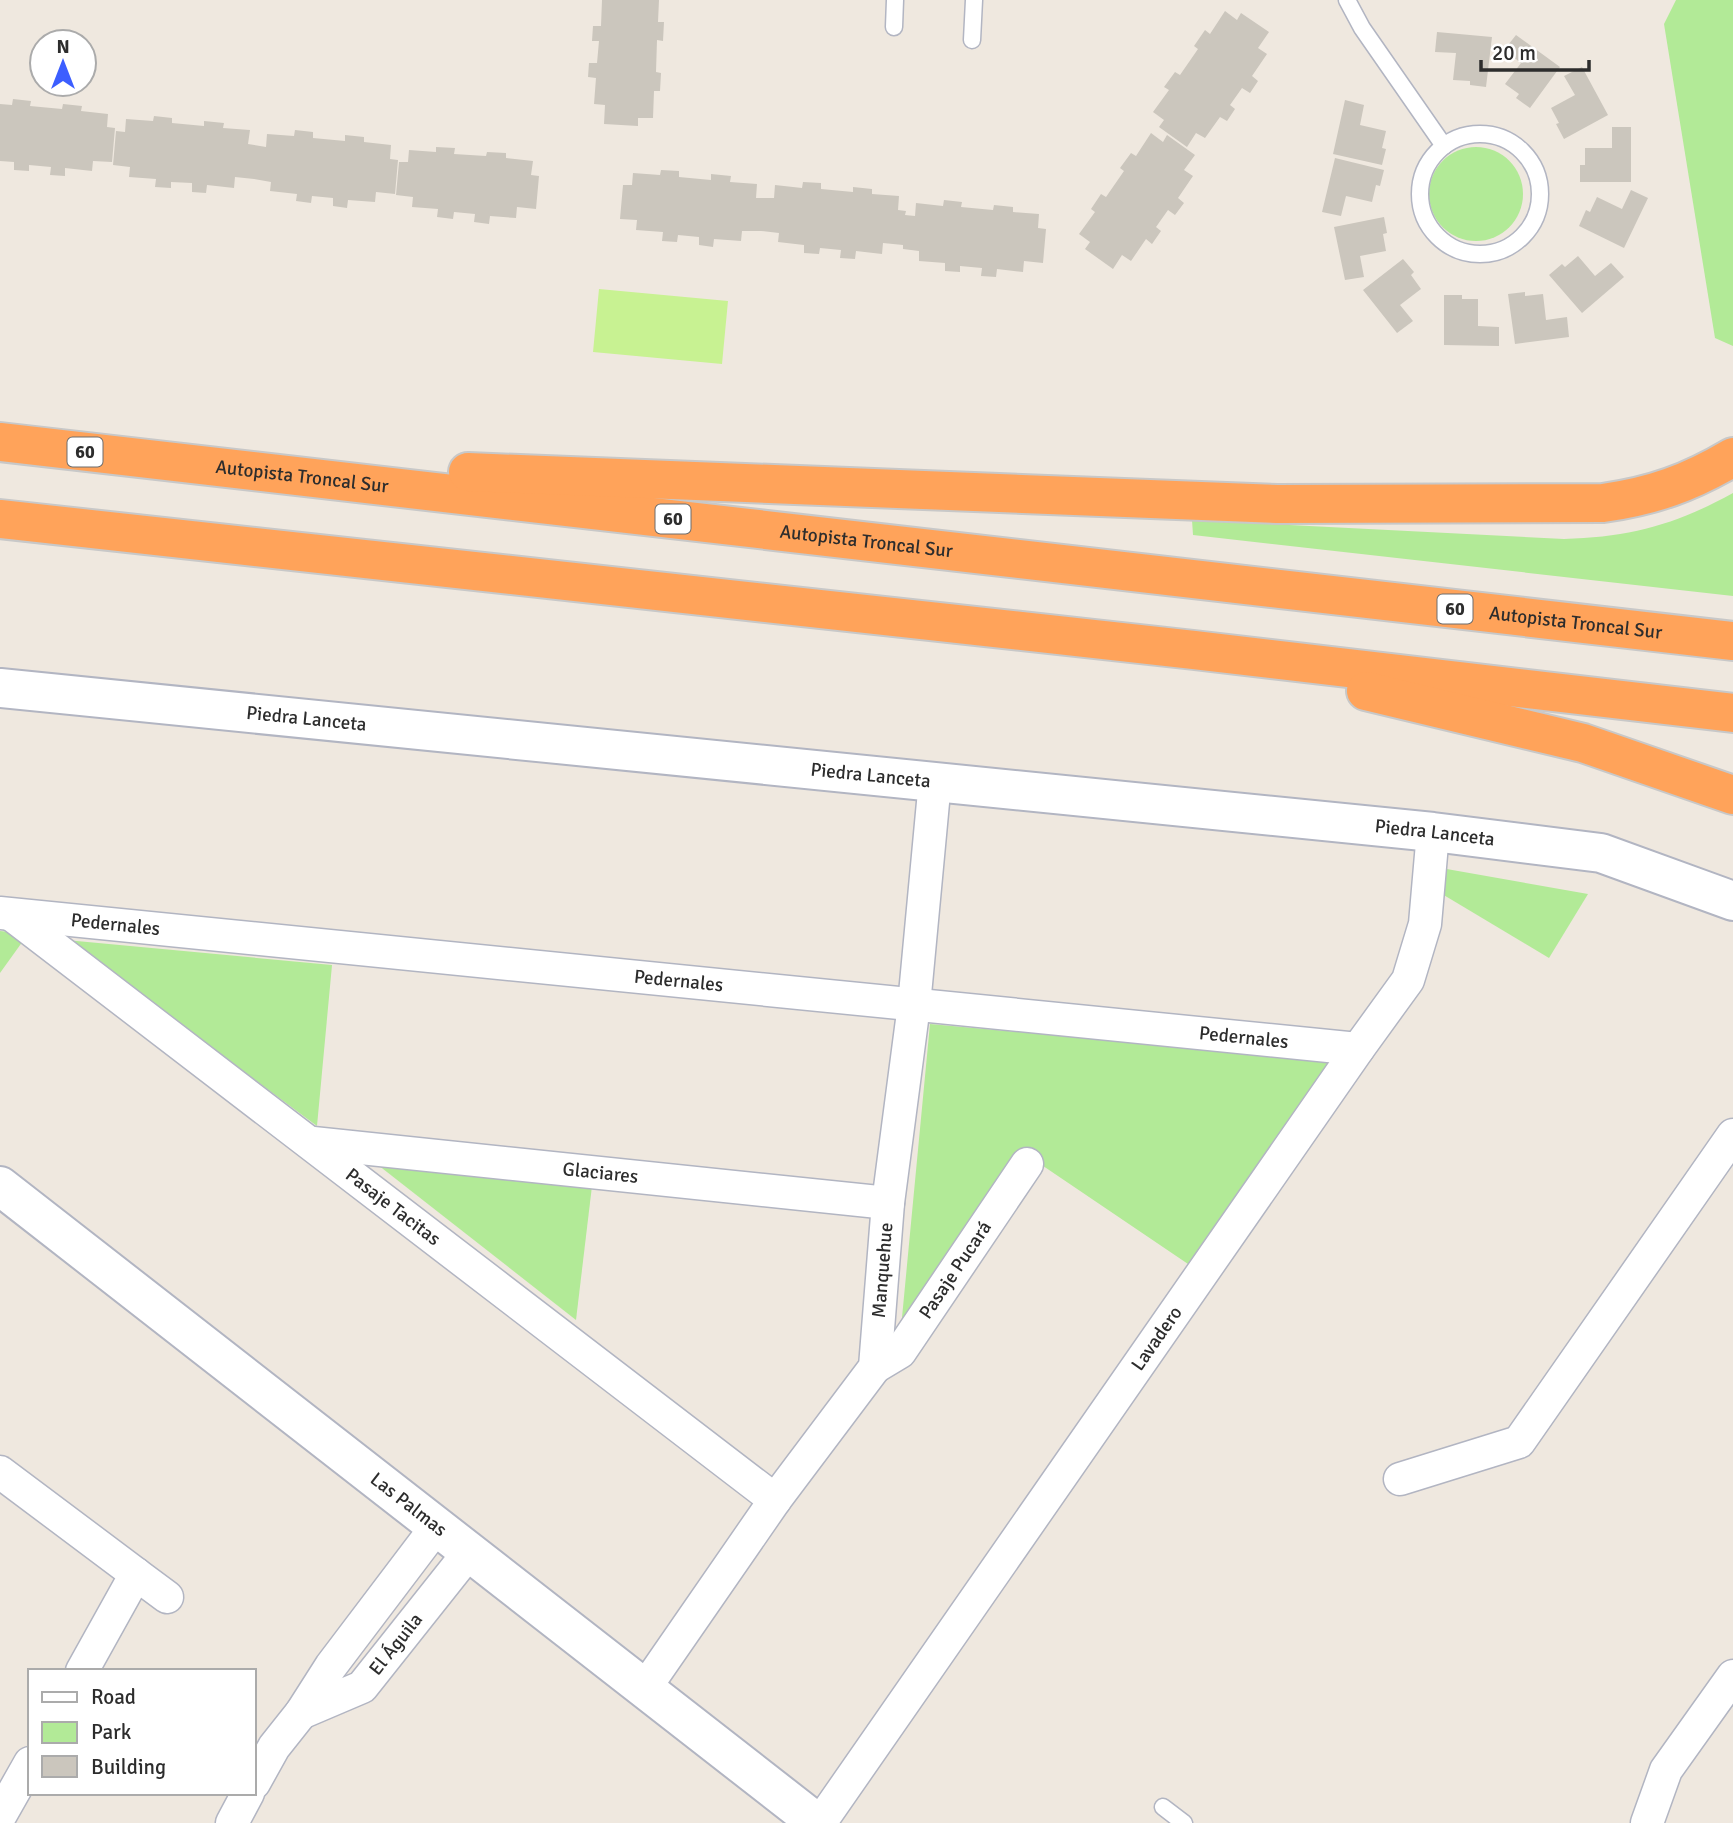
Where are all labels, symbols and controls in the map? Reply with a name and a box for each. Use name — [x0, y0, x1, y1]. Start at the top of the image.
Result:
north arrow — [28, 28, 98, 98]
scale bar — [1481, 28, 1590, 72]
text: N — [56, 35, 70, 59]
text: 20 m — [1492, 40, 1536, 66]
road number: 60 — [68, 438, 102, 466]
street label: Autopista Troncal Sur — [214, 455, 390, 499]
road number: 60 — [656, 504, 690, 534]
street label: Autopista Troncal Sur — [779, 520, 954, 563]
road number: 60 — [1438, 594, 1472, 624]
street label: Autopista Troncal Sur — [1488, 601, 1663, 645]
street label: Piedra Lanceta — [245, 701, 368, 737]
street label: Piedra Lanceta — [809, 758, 932, 793]
street label: Piedra Lanceta — [1374, 814, 1496, 852]
street label: Pedernales — [70, 908, 161, 941]
street label: Pedernales — [633, 965, 724, 997]
street label: Pedernales — [1198, 1021, 1290, 1054]
street label: Glaciares — [561, 1157, 639, 1189]
street label: Pasaje Tacitas — [341, 1163, 445, 1251]
street label: Pasaje Pucará — [914, 1217, 997, 1324]
street label: Manquehue — [867, 1222, 898, 1319]
street label: Lavadero — [1126, 1301, 1188, 1376]
street label: Las Palmas — [365, 1467, 452, 1542]
street label: El Águila — [364, 1608, 428, 1680]
legend — [28, 1669, 256, 1795]
text: Road — [91, 1684, 136, 1710]
text: Park — [91, 1719, 132, 1745]
text: Building — [91, 1754, 166, 1780]

